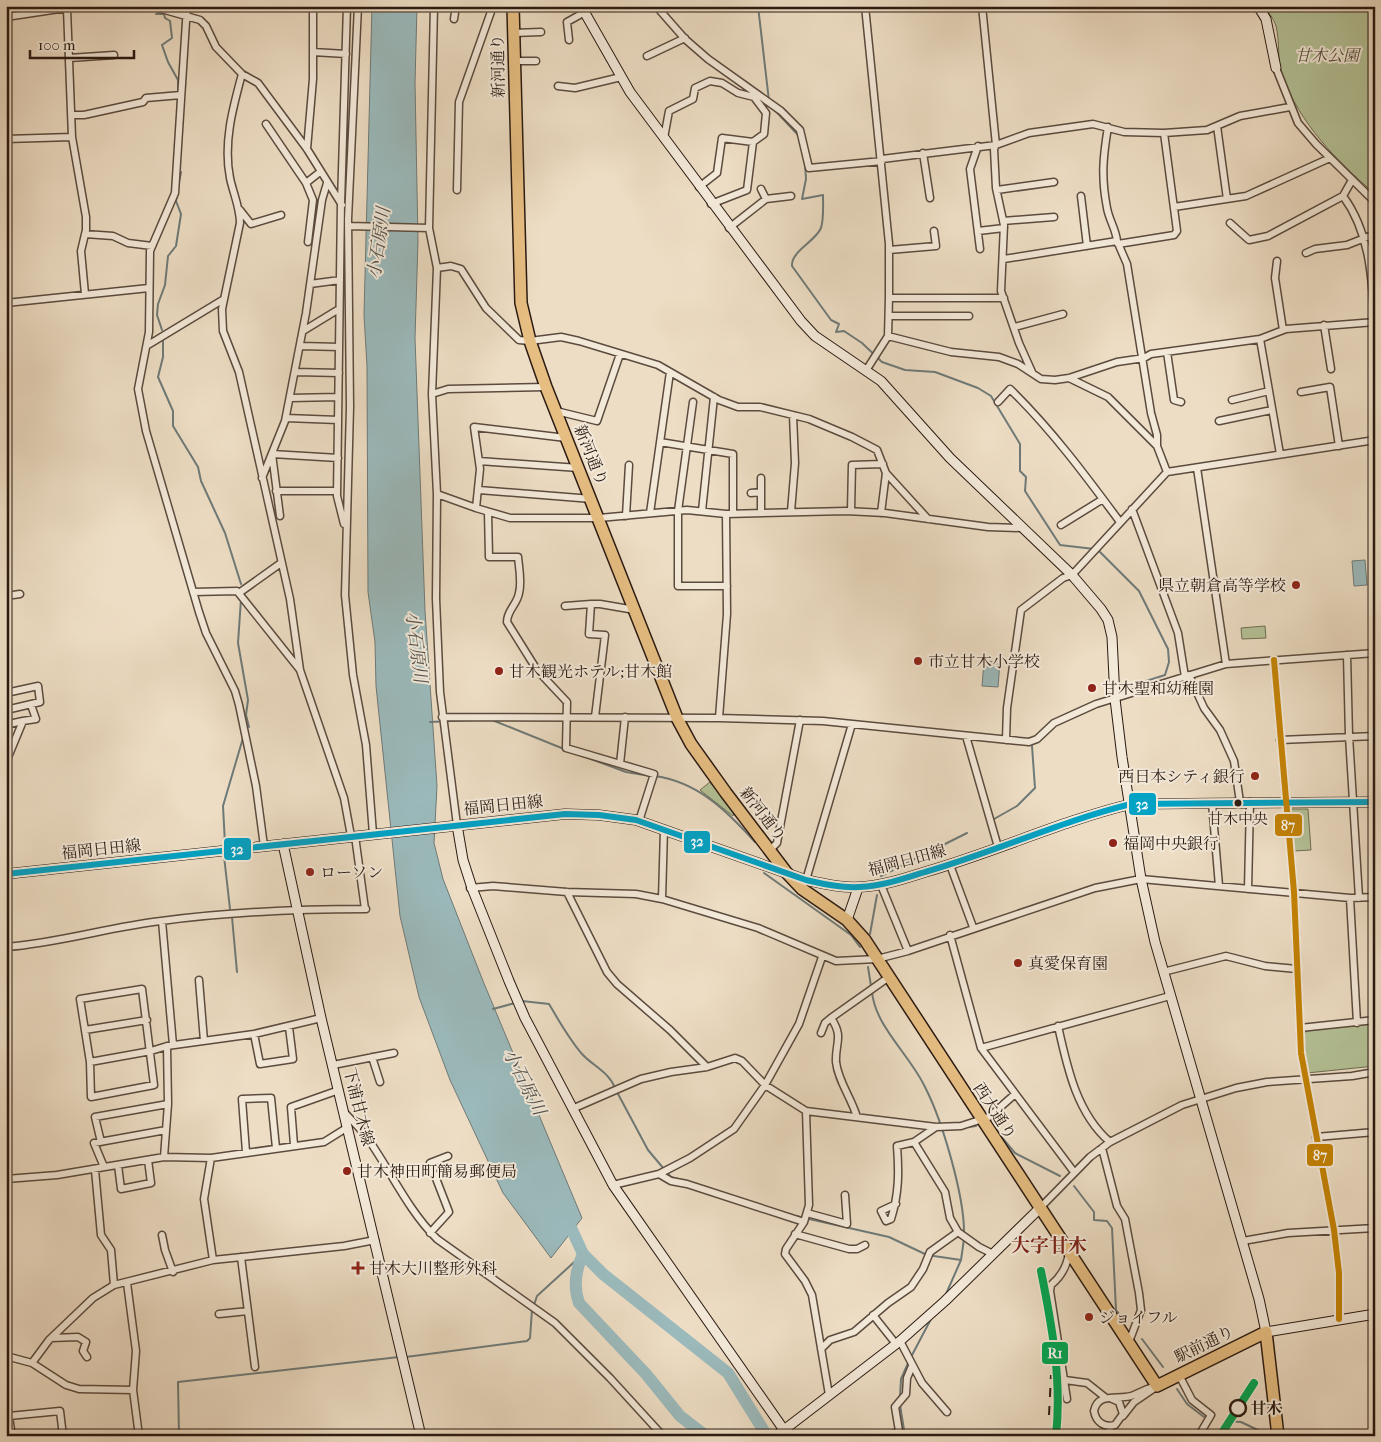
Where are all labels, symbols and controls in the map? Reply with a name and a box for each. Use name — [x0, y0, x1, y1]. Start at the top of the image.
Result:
scale bar — [30, 28, 134, 60]
street label: 新河通り — [488, 34, 508, 98]
text: 100 m — [38, 36, 76, 54]
park label: 甘木公園 — [1295, 46, 1362, 65]
water label: 小石原川 — [364, 204, 395, 280]
street label: 新河通り — [570, 422, 612, 488]
place label: 県立朝倉高等学校 — [1158, 576, 1286, 595]
marker: 県立朝倉高等学校 — [1290, 579, 1302, 591]
water label: 小石原川 — [401, 610, 431, 686]
place label: 市立甘木小学校 — [928, 652, 1040, 671]
marker: 市立甘木小学校 — [912, 655, 924, 667]
place label: 甘木観光ホテル;甘木館 — [509, 662, 672, 681]
marker: 甘木観光ホテル;甘木館 — [493, 665, 505, 677]
place label: 甘木聖和幼稚園 — [1102, 679, 1214, 698]
marker: 甘木聖和幼稚園 — [1086, 682, 1098, 694]
place label: 西日本シティ銀行 — [1118, 767, 1245, 786]
marker: 西日本シティ銀行 — [1249, 770, 1261, 782]
street label: 新河通り — [736, 783, 790, 845]
street label: 福岡日田線 — [462, 791, 544, 819]
line badge: 32 — [1128, 792, 1157, 816]
text: 32 — [1136, 796, 1148, 813]
marker: 甘木中央 — [1233, 798, 1243, 808]
place label: 甘木中央 — [1208, 810, 1268, 828]
line badge: 87 — [1274, 813, 1303, 837]
text: 87 — [1281, 817, 1295, 834]
line badge: 32 — [683, 830, 711, 854]
text: 32 — [691, 833, 703, 850]
place label: 福岡中央銀行 — [1123, 834, 1219, 853]
street label: 福岡日田線 — [60, 835, 142, 863]
line badge: 32 — [223, 837, 252, 861]
marker: 福岡中央銀行 — [1107, 837, 1119, 849]
street label: 福岡日田線 — [866, 840, 948, 880]
text: 32 — [231, 841, 243, 858]
place label: ローソン — [320, 863, 383, 882]
marker: ローソン — [304, 866, 316, 878]
place label: 真愛保育園 — [1028, 954, 1108, 973]
marker: 真愛保育園 — [1012, 957, 1024, 969]
water label: 小石原川 — [498, 1045, 551, 1121]
street label: 下浦甘木線 — [340, 1066, 378, 1148]
street label: 西大通り — [970, 1079, 1020, 1143]
line badge: 87 — [1306, 1143, 1334, 1167]
text: 87 — [1313, 1147, 1327, 1164]
place label: 甘木神田町簡易郵便局 — [357, 1162, 517, 1181]
marker: 甘木神田町簡易郵便局 — [341, 1165, 353, 1177]
district label: 大字甘木 — [1011, 1235, 1087, 1257]
place label: 甘木大川整形外科 — [369, 1259, 497, 1278]
marker: 甘木大川整形外科 — [351, 1261, 365, 1275]
place label: ジョイフル — [1099, 1308, 1178, 1327]
marker: ジョイフル — [1083, 1311, 1095, 1323]
street label: 駅前通り — [1171, 1321, 1237, 1367]
line badge: R1 — [1041, 1341, 1069, 1365]
text: R1 — [1047, 1345, 1063, 1362]
marker: 甘木 — [1229, 1399, 1247, 1417]
place label: 甘木 — [1250, 1399, 1282, 1418]

